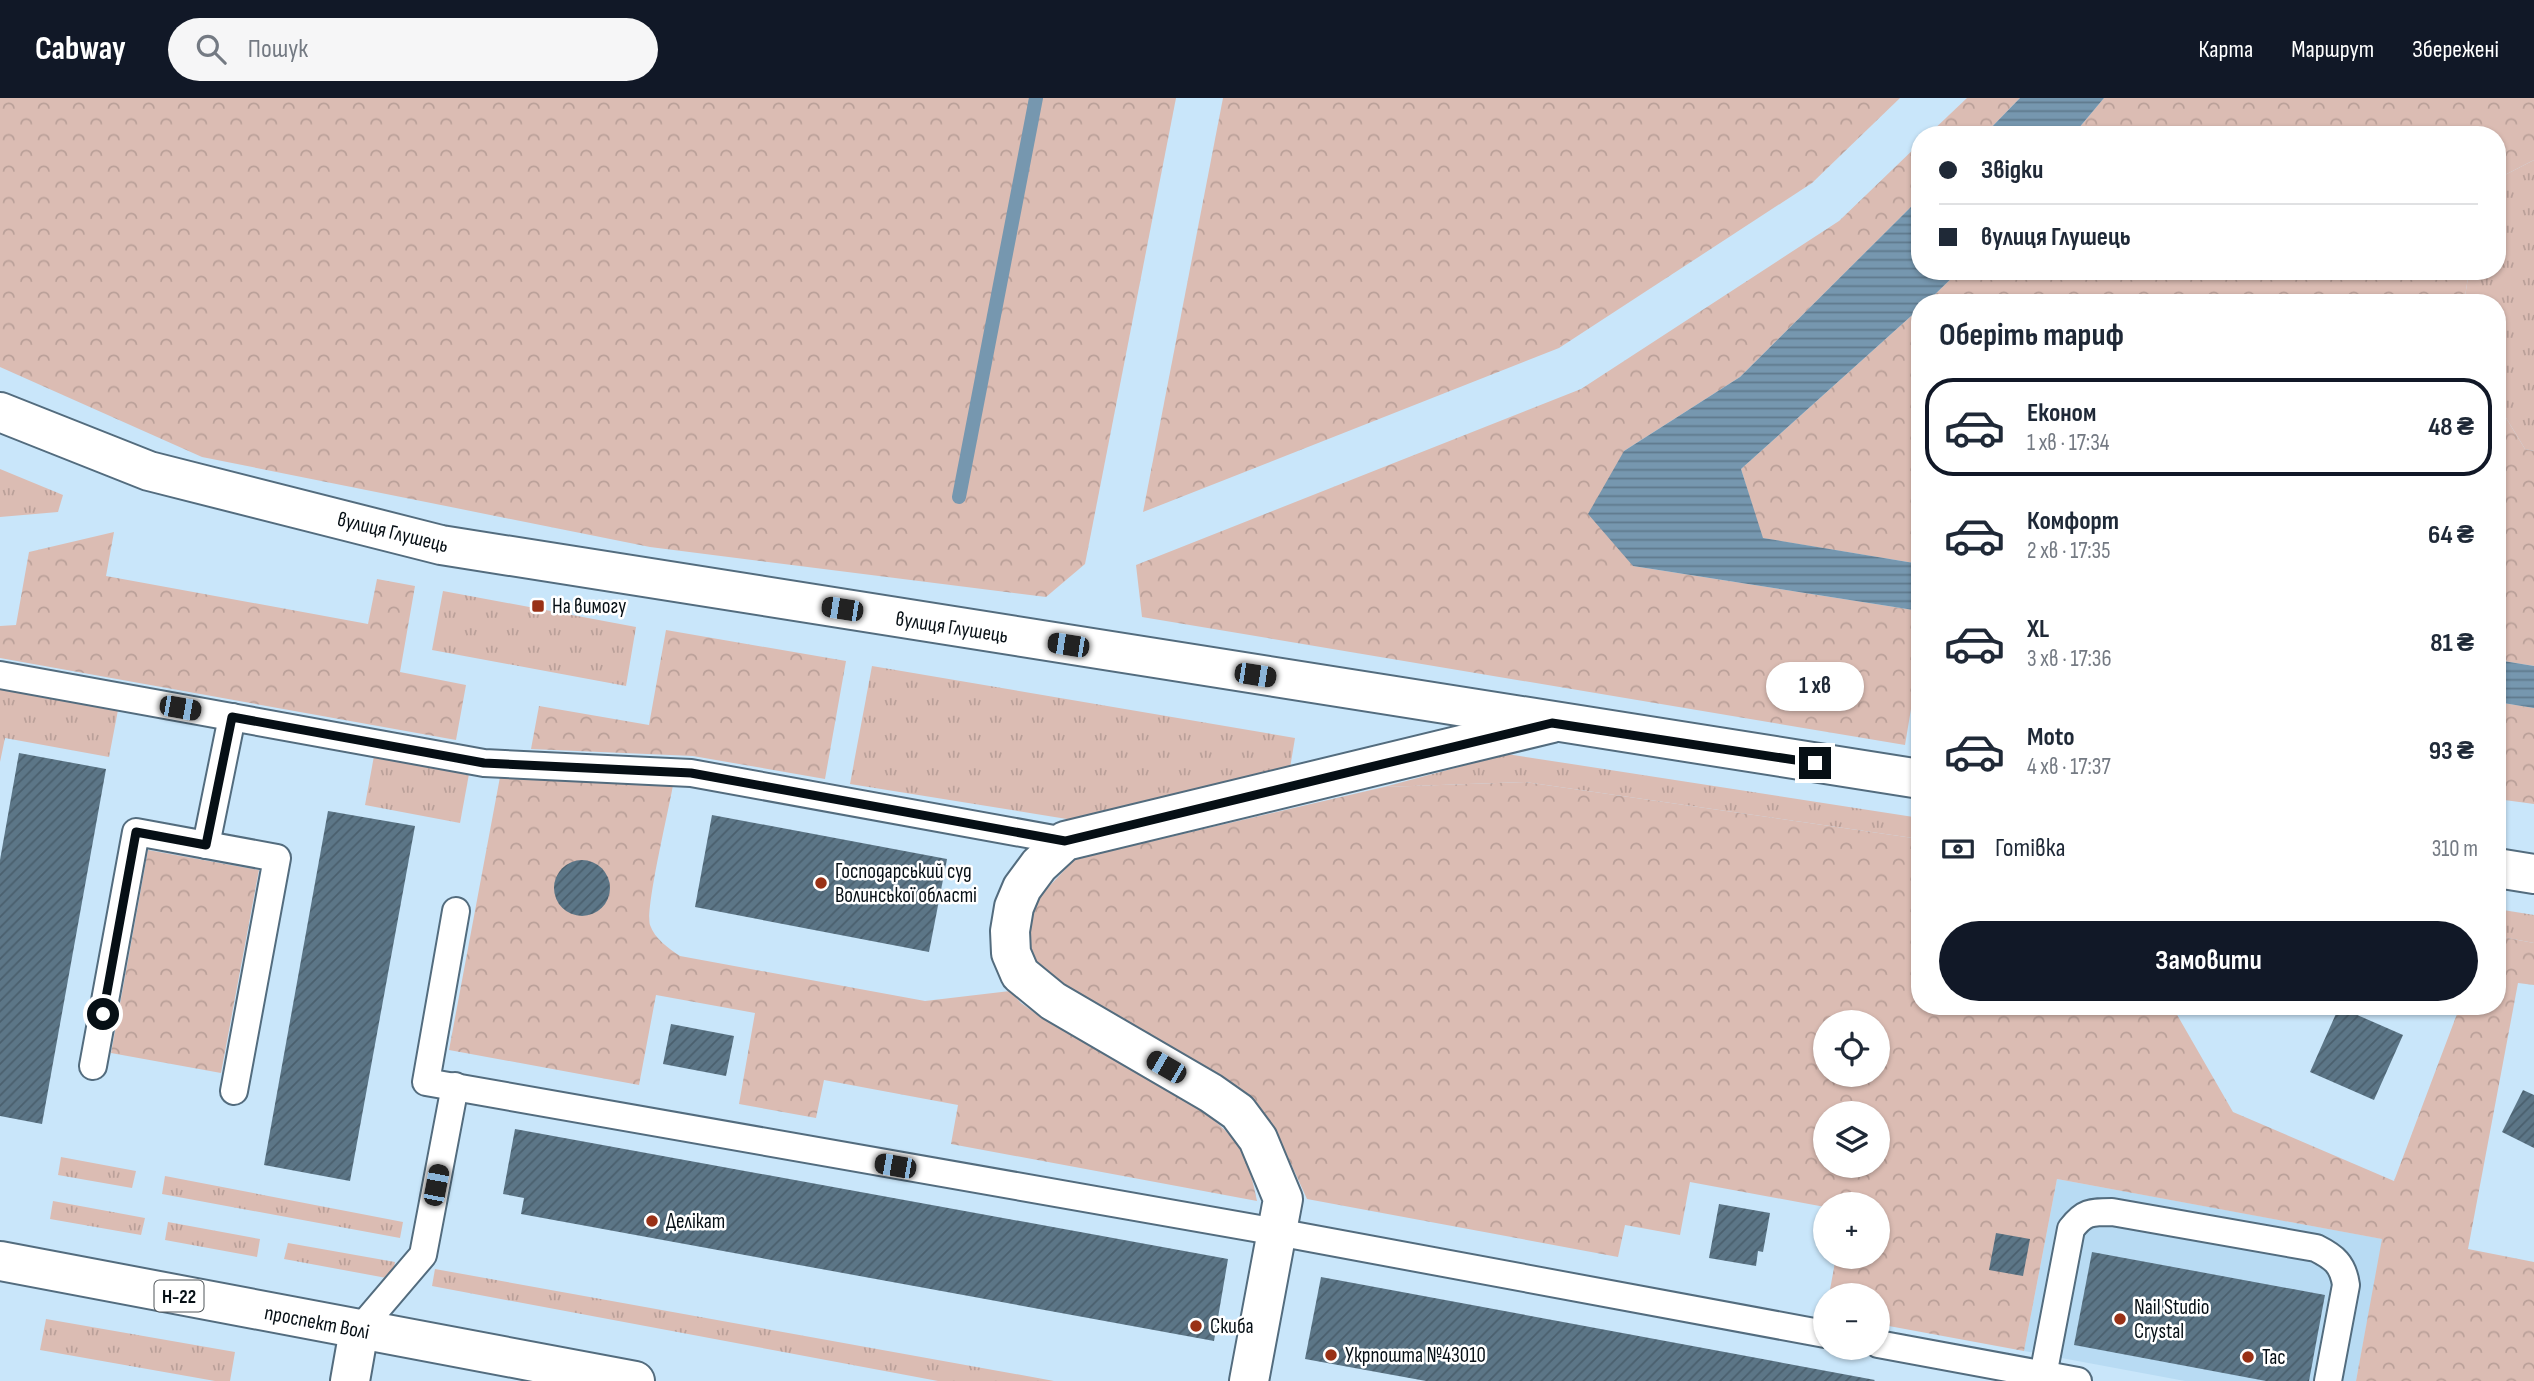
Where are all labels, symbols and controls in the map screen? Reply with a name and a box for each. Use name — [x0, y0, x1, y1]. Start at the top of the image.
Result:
search box — [168, 18, 658, 81]
text: Cabway — [35, 29, 126, 69]
icon: search — [192, 30, 230, 68]
text: Пошук — [248, 34, 308, 65]
text: Карта — [2199, 35, 2253, 64]
text: Маршрут — [2291, 35, 2374, 64]
text: Збережені — [2412, 35, 2499, 64]
text: Звідки — [1981, 155, 2043, 186]
text: вулиця Глушець — [1981, 222, 2131, 253]
text: Оберіть тариф — [1939, 316, 2124, 355]
icon: car — [1943, 396, 2006, 459]
text: Економ — [2027, 398, 2096, 429]
text: 48 ₴ — [2428, 412, 2474, 443]
text: 1 хв · 17:34 — [2027, 429, 2109, 457]
icon: car — [1943, 504, 2006, 567]
text: Комфорт — [2027, 506, 2119, 537]
street label: вулиця Глушець — [335, 507, 451, 558]
text: 64 ₴ — [2428, 520, 2474, 551]
text: 2 хв · 17:35 — [2027, 537, 2110, 565]
place label: На вимогу — [552, 594, 626, 619]
car — [820, 595, 865, 623]
marker: На вимогу — [530, 598, 546, 614]
street label: вулиця Глушець — [894, 606, 1010, 649]
icon: car — [1943, 612, 2006, 675]
text: XL — [2027, 614, 2049, 645]
text: 81 ₴ — [2430, 628, 2474, 659]
car — [1046, 631, 1091, 659]
text: 3 хв · 17:36 — [2027, 645, 2111, 673]
car — [1233, 661, 1278, 689]
callout: 1 хв — [1766, 662, 1864, 710]
text: 1 хв — [1799, 672, 1831, 700]
car — [158, 694, 203, 722]
icon: car — [1943, 720, 2006, 783]
text: Moto — [2027, 722, 2075, 753]
text: 93 ₴ — [2429, 736, 2474, 767]
route end — [1799, 747, 1831, 779]
text: 4 хв · 17:37 — [2027, 753, 2111, 781]
icon: cash — [1939, 830, 1977, 868]
text: Готівка — [1995, 833, 2066, 864]
text: 310 m — [2432, 835, 2478, 863]
place label: Господарський суд Волинської області — [835, 859, 977, 908]
marker: Господарський суд Волинської області — [813, 875, 829, 891]
button: Замовити — [1939, 921, 2478, 1001]
route start — [87, 998, 119, 1030]
map controls — [1813, 1010, 1890, 1360]
button: locate — [1813, 1010, 1890, 1087]
car — [1143, 1047, 1190, 1087]
button: layers — [1813, 1101, 1890, 1178]
car — [873, 1152, 918, 1180]
car — [422, 1162, 451, 1208]
button: + — [1813, 1192, 1890, 1269]
place label: Делікат — [666, 1209, 725, 1234]
marker: Делікат — [644, 1213, 660, 1229]
road number: Н-22 — [154, 1280, 204, 1312]
button: − — [1813, 1283, 1890, 1360]
place label: Nail Studio Crystal — [2134, 1295, 2210, 1344]
street label: проспект Волі — [262, 1300, 371, 1345]
marker: Nail Studio Crystal — [2112, 1311, 2128, 1327]
place label: Скиба — [1210, 1314, 1254, 1339]
marker: Скиба — [1188, 1318, 1204, 1334]
place label: Укрпошта №43010 — [1345, 1343, 1486, 1368]
place label: Тас — [2262, 1345, 2286, 1370]
marker: Укрпошта №43010 — [1323, 1347, 1339, 1363]
marker: Тас — [2240, 1349, 2256, 1365]

